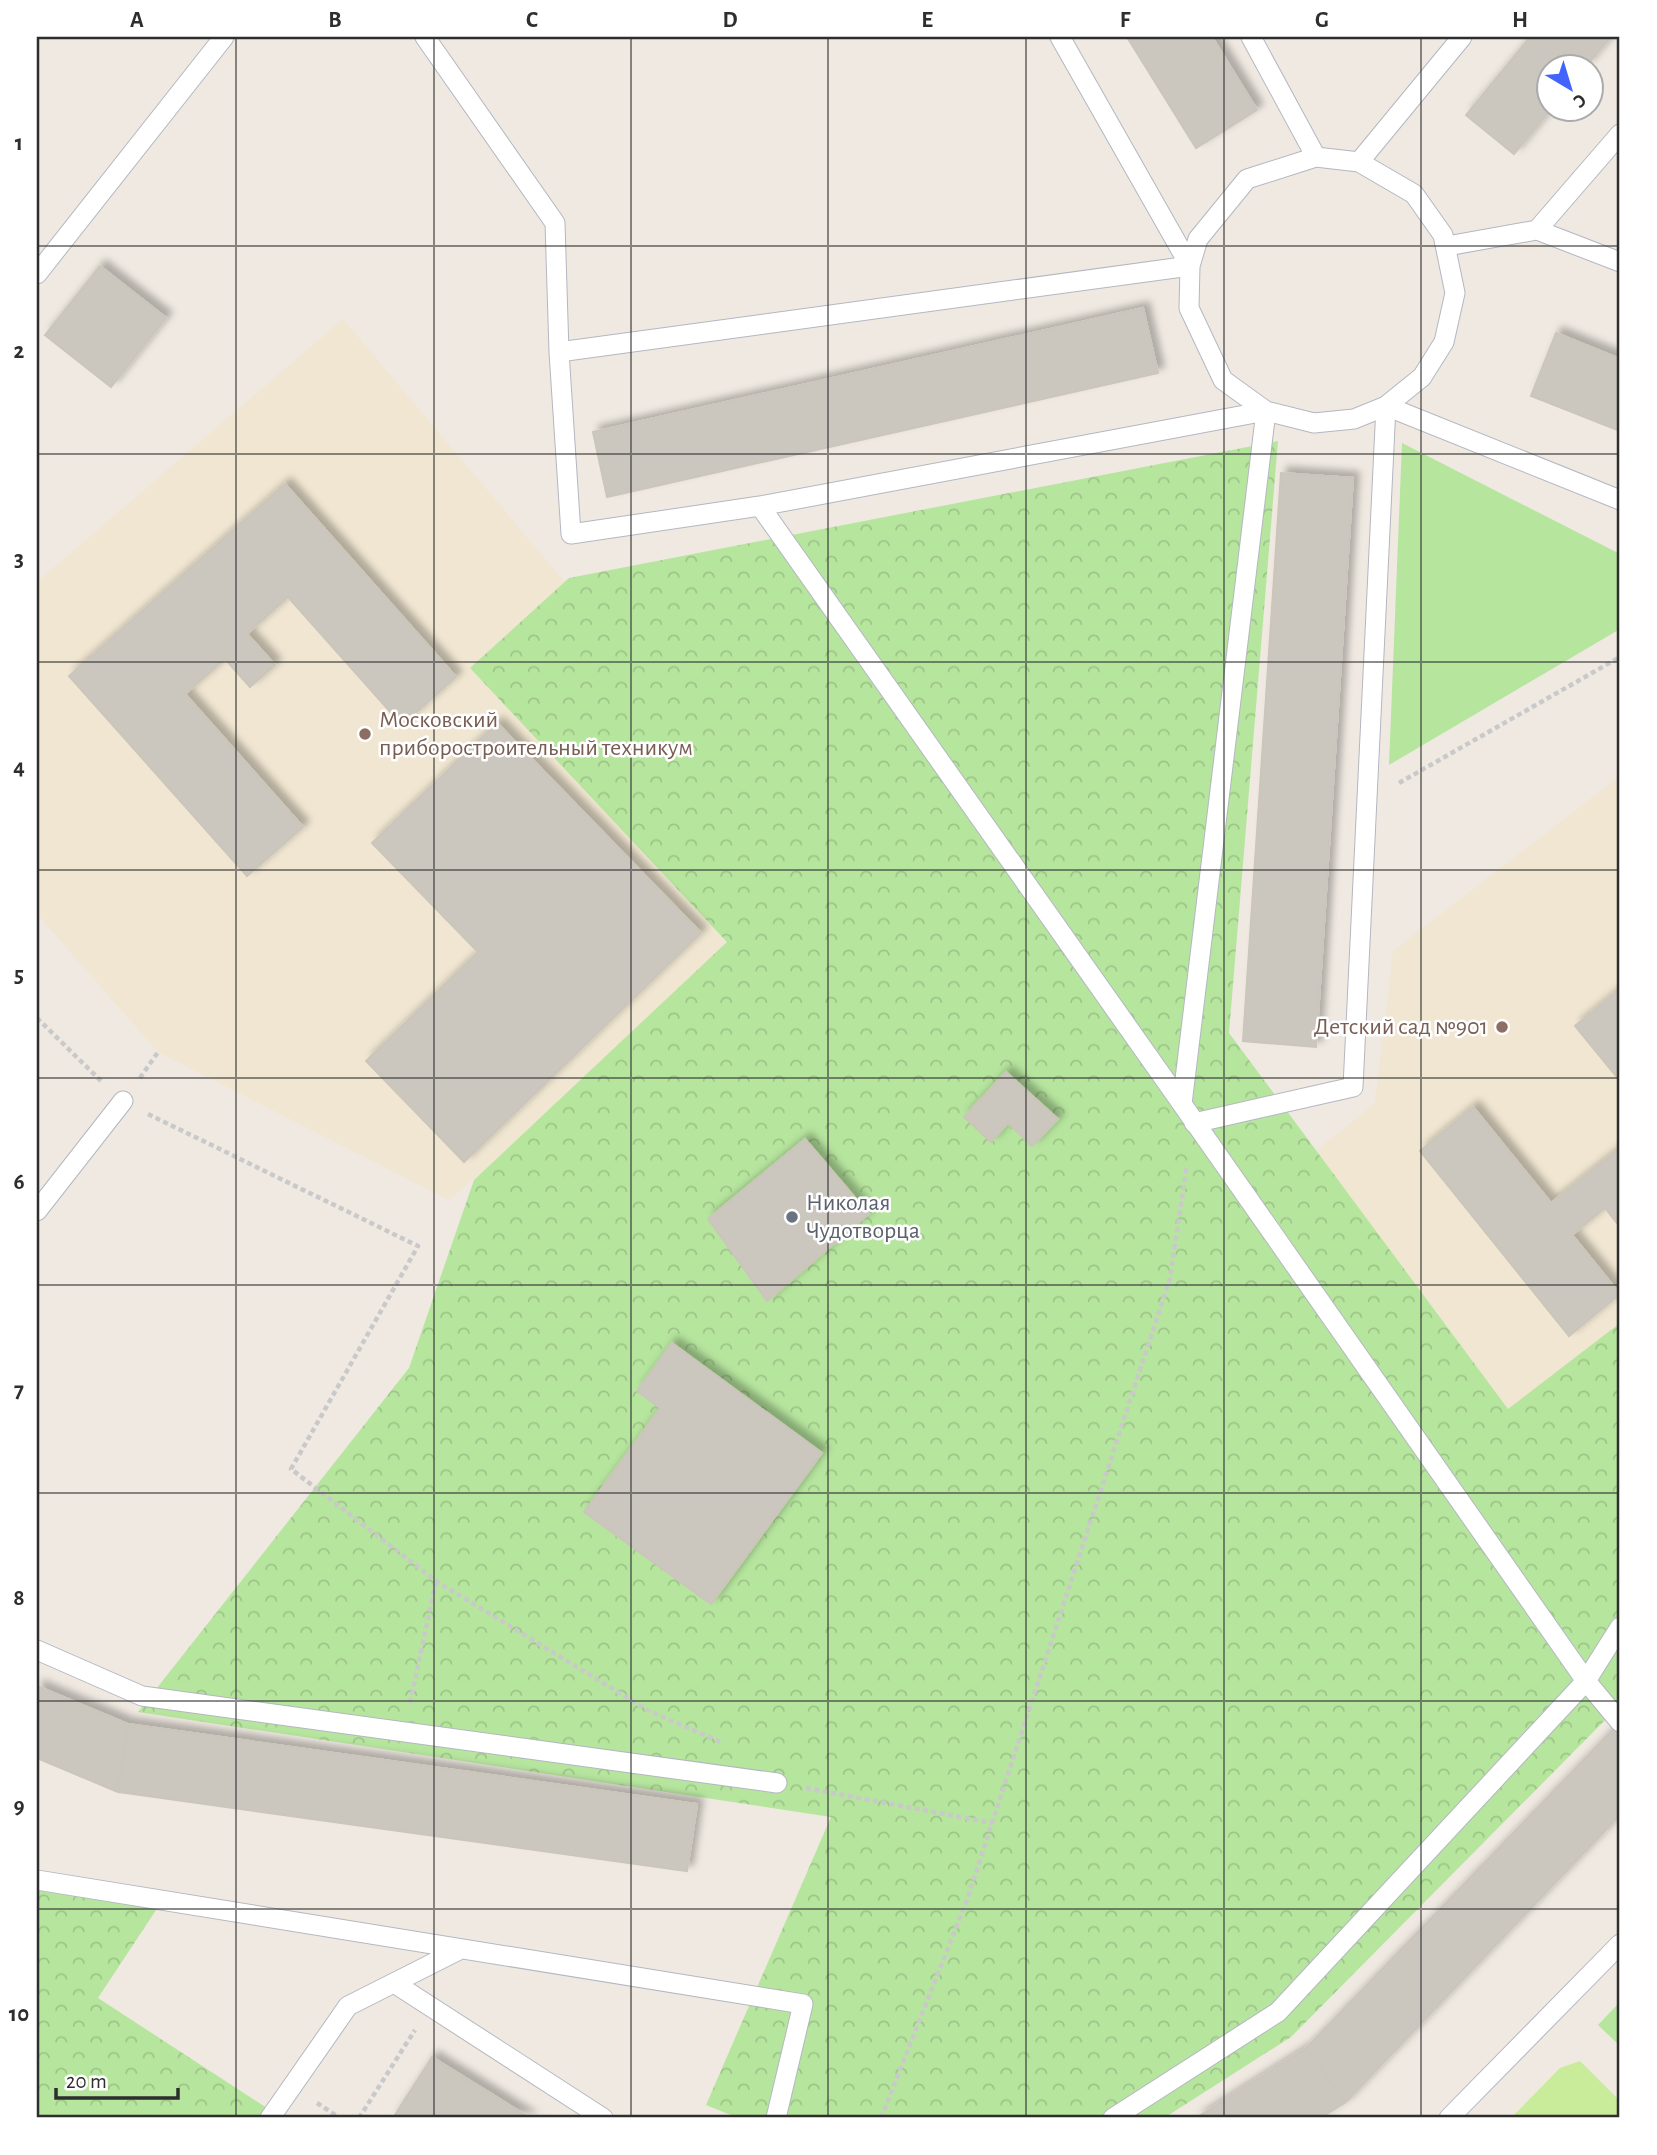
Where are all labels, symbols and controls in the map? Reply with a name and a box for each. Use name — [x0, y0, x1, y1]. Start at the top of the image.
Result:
text: A — [130, 9, 144, 32]
text: B — [328, 9, 342, 32]
text: C — [526, 9, 538, 32]
text: D — [722, 9, 738, 32]
text: E — [921, 9, 933, 32]
text: F — [1120, 9, 1131, 32]
text: G — [1315, 9, 1329, 32]
text: H — [1512, 9, 1528, 32]
north arrow — [1534, 52, 1604, 122]
text: С — [1570, 89, 1590, 111]
text: 1 — [15, 132, 23, 155]
text: 2 — [14, 340, 25, 363]
text: 3 — [14, 548, 24, 571]
place label: Московский приборостроительный техникум — [379, 708, 693, 760]
marker: Московский приборостроительный техникум — [357, 726, 373, 742]
text: 4 — [13, 756, 25, 779]
text: 5 — [14, 964, 24, 987]
place label: Детский сад №901 — [1314, 1015, 1488, 1039]
marker: Детский сад №901 — [1494, 1019, 1510, 1035]
text: 6 — [13, 1171, 25, 1194]
place label: Николая Чудотворца — [806, 1191, 920, 1243]
marker: Николая Чудотворца — [784, 1209, 800, 1225]
text: 7 — [14, 1379, 24, 1402]
text: 8 — [13, 1587, 25, 1610]
text: 9 — [13, 1795, 25, 1818]
text: 10 — [9, 2003, 29, 2026]
scale bar — [56, 2057, 178, 2101]
text: 20 m — [66, 2071, 107, 2092]

